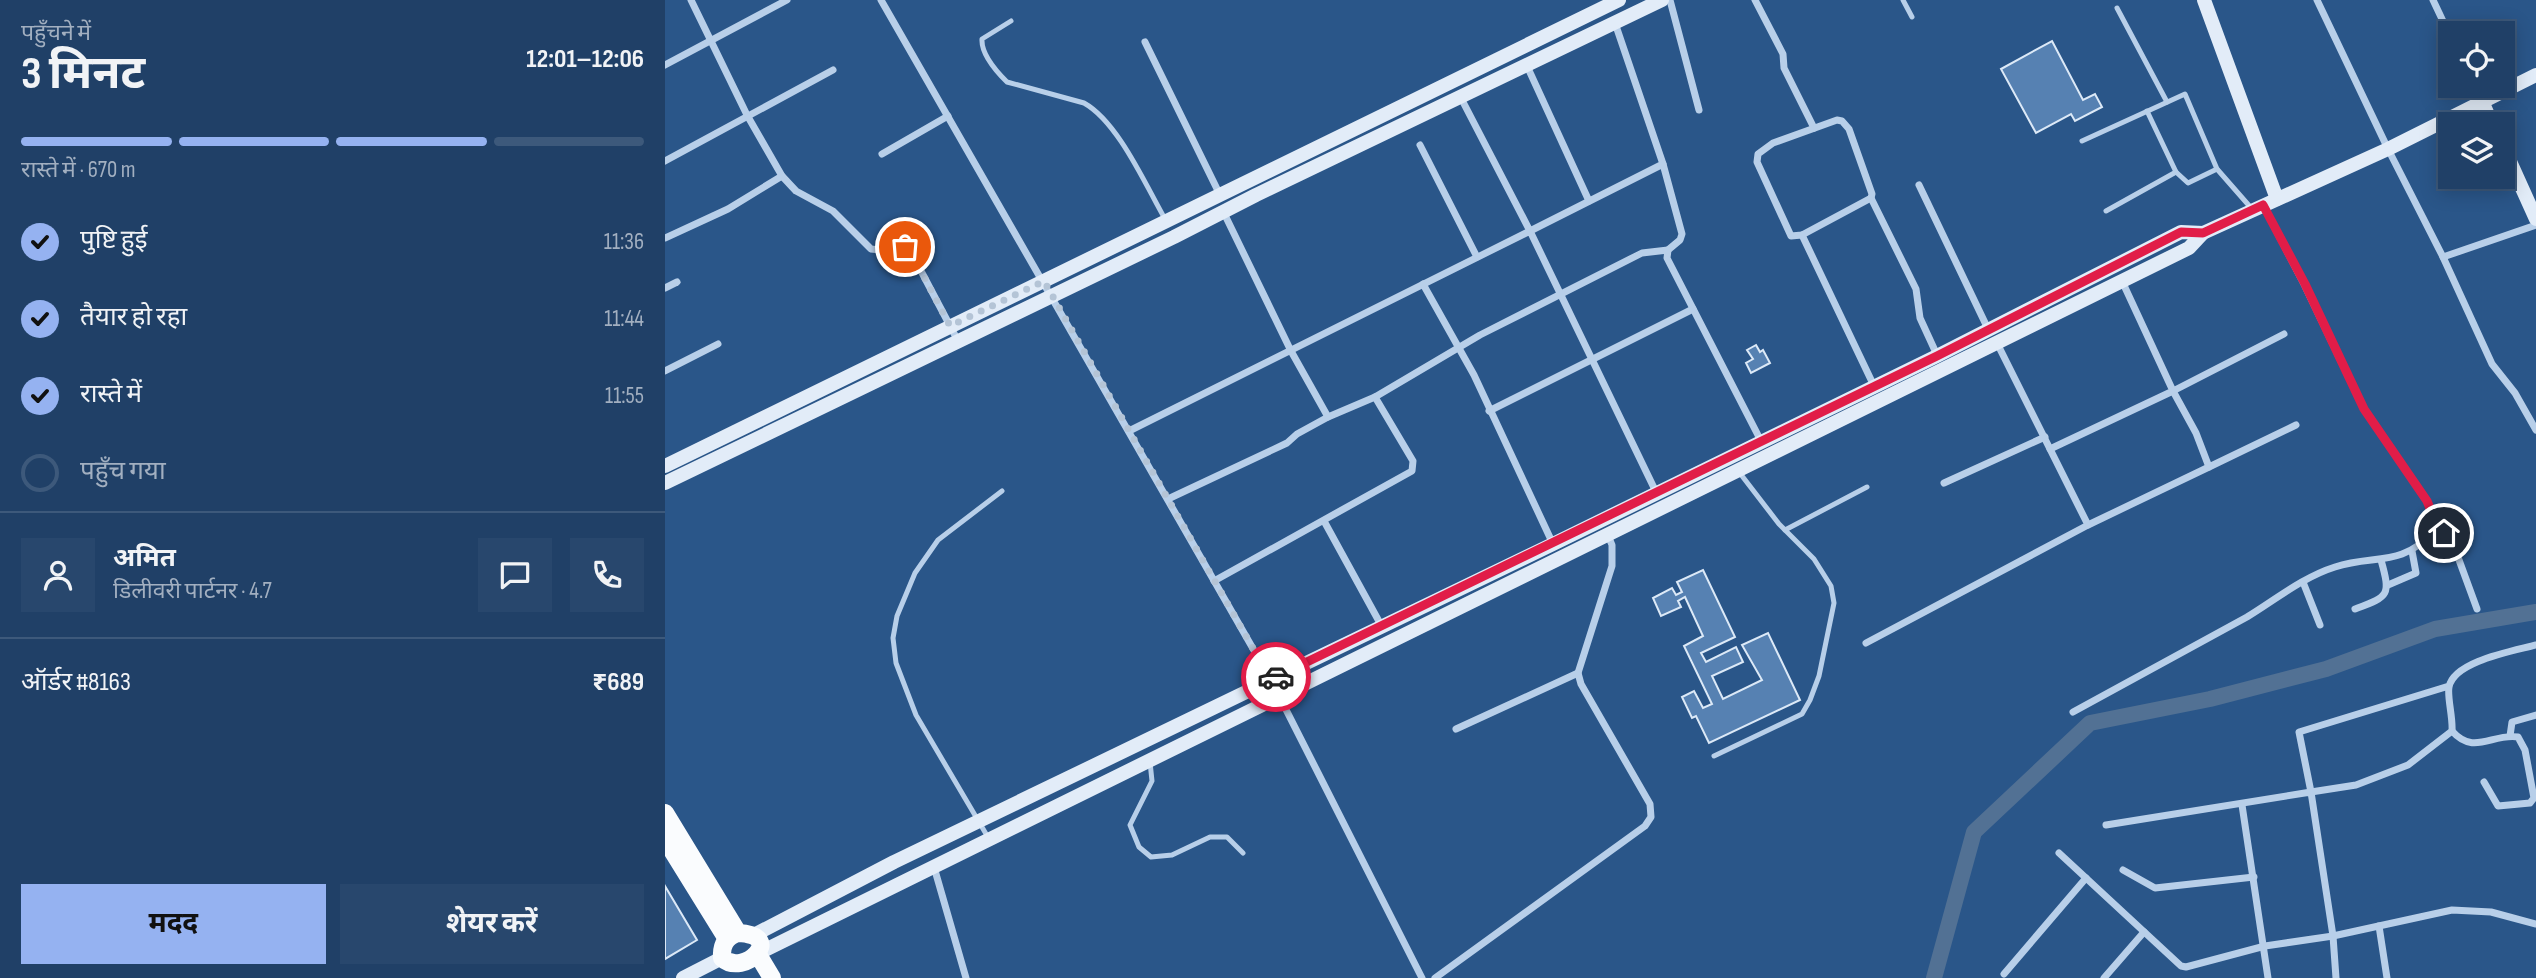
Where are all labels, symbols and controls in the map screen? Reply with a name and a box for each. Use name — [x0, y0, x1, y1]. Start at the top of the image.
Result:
text: पहुँचने में — [21, 19, 91, 47]
map controls — [2438, 21, 2515, 189]
button: locate — [2438, 21, 2515, 98]
text: 12:01–12:06 — [526, 44, 644, 75]
text: 3 मिनट — [21, 47, 145, 102]
button: layers — [2438, 112, 2515, 189]
text: रास्ते में · 670 m — [21, 156, 136, 184]
pin — [875, 217, 935, 277]
icon: check — [21, 223, 59, 261]
text: पुष्टि हुई — [80, 225, 147, 256]
text: 11:36 — [604, 228, 644, 256]
icon: bag — [886, 228, 924, 266]
icon: check — [21, 300, 59, 338]
text: तैयार हो रहा — [80, 302, 187, 333]
text: 11:44 — [604, 305, 644, 333]
icon: check — [21, 377, 59, 415]
text: रास्ते में — [80, 379, 142, 410]
text: 11:55 — [605, 382, 644, 410]
text: पहुँच गया — [80, 456, 166, 487]
pin — [2414, 503, 2474, 563]
icon: home — [2425, 514, 2463, 552]
button: person — [21, 538, 95, 612]
button: chat — [478, 538, 552, 612]
button: phone — [570, 538, 644, 612]
text: अमित — [113, 543, 176, 574]
text: डिलीवरी पार्टनर · 4.7 — [113, 577, 272, 605]
courier — [1241, 642, 1311, 712]
icon: car — [1257, 658, 1295, 696]
text: ऑर्डर #8163 — [21, 667, 131, 698]
text: ₹689 — [592, 667, 644, 698]
button: मदद — [21, 884, 326, 964]
button: शेयर करें — [340, 884, 644, 964]

